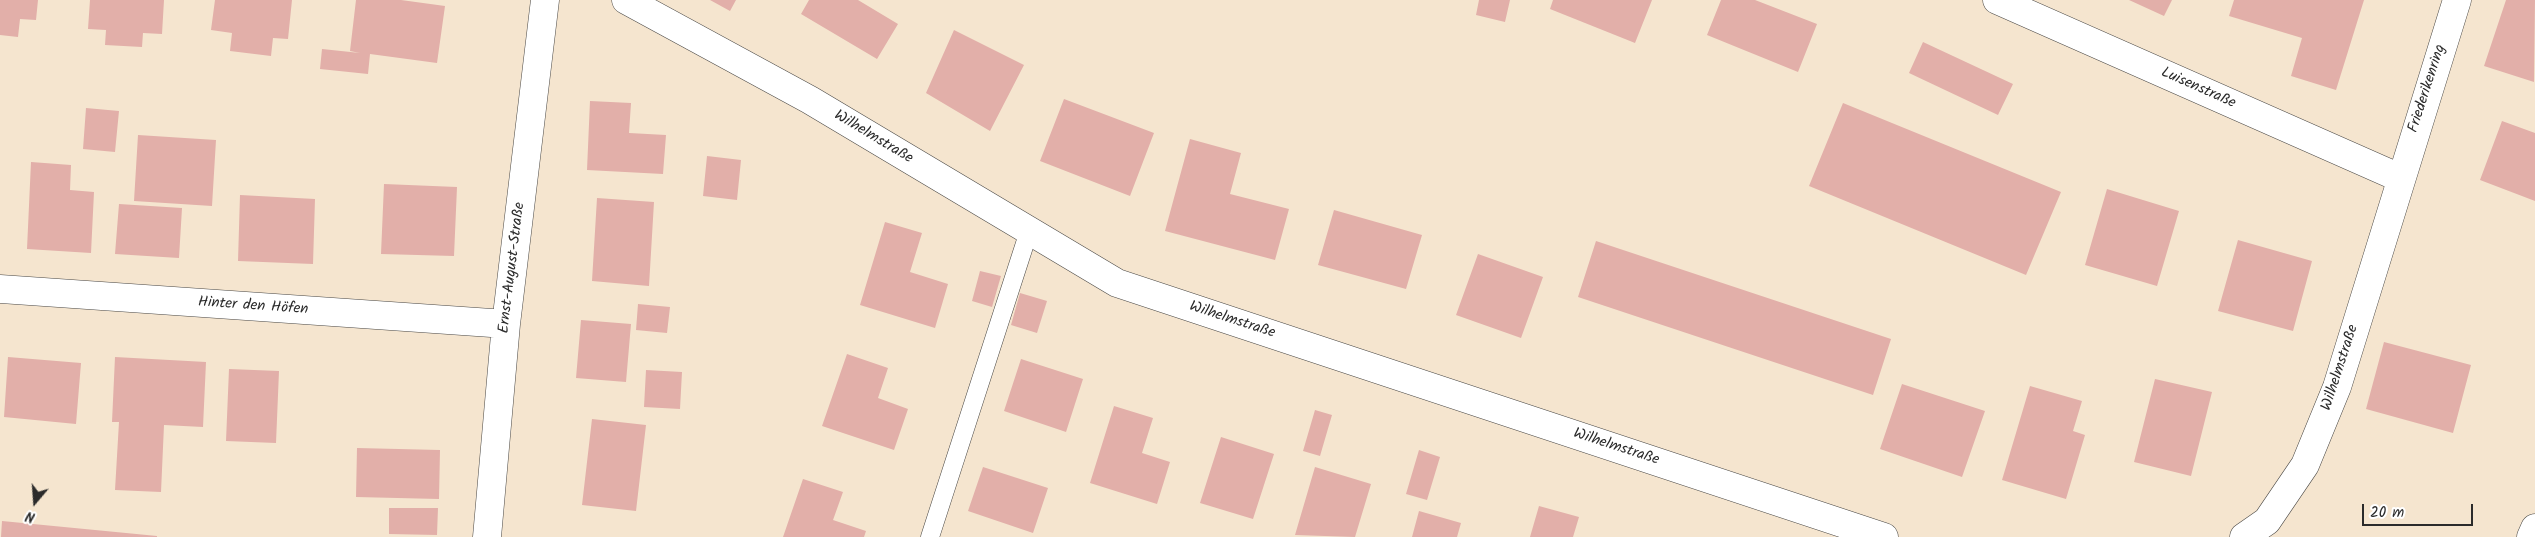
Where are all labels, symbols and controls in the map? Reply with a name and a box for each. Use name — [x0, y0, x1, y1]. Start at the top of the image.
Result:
street label: Friederikenring — [2405, 43, 2451, 135]
street label: Luisenstraße — [2158, 65, 2238, 113]
street label: Wilhelmstraße — [830, 107, 916, 169]
street label: Ernst-August-Straße — [496, 201, 530, 335]
street label: Hinter den Höfen — [197, 294, 309, 320]
street label: Wilhelmstraße — [1187, 299, 1277, 343]
street label: Wilhelmstraße — [2319, 323, 2363, 413]
street label: Wilhelmstraße — [1571, 426, 1661, 470]
north arrow — [10, 477, 60, 527]
scale bar — [2365, 494, 2476, 526]
text: 20 m — [2370, 501, 2404, 525]
text: N — [23, 504, 38, 528]

